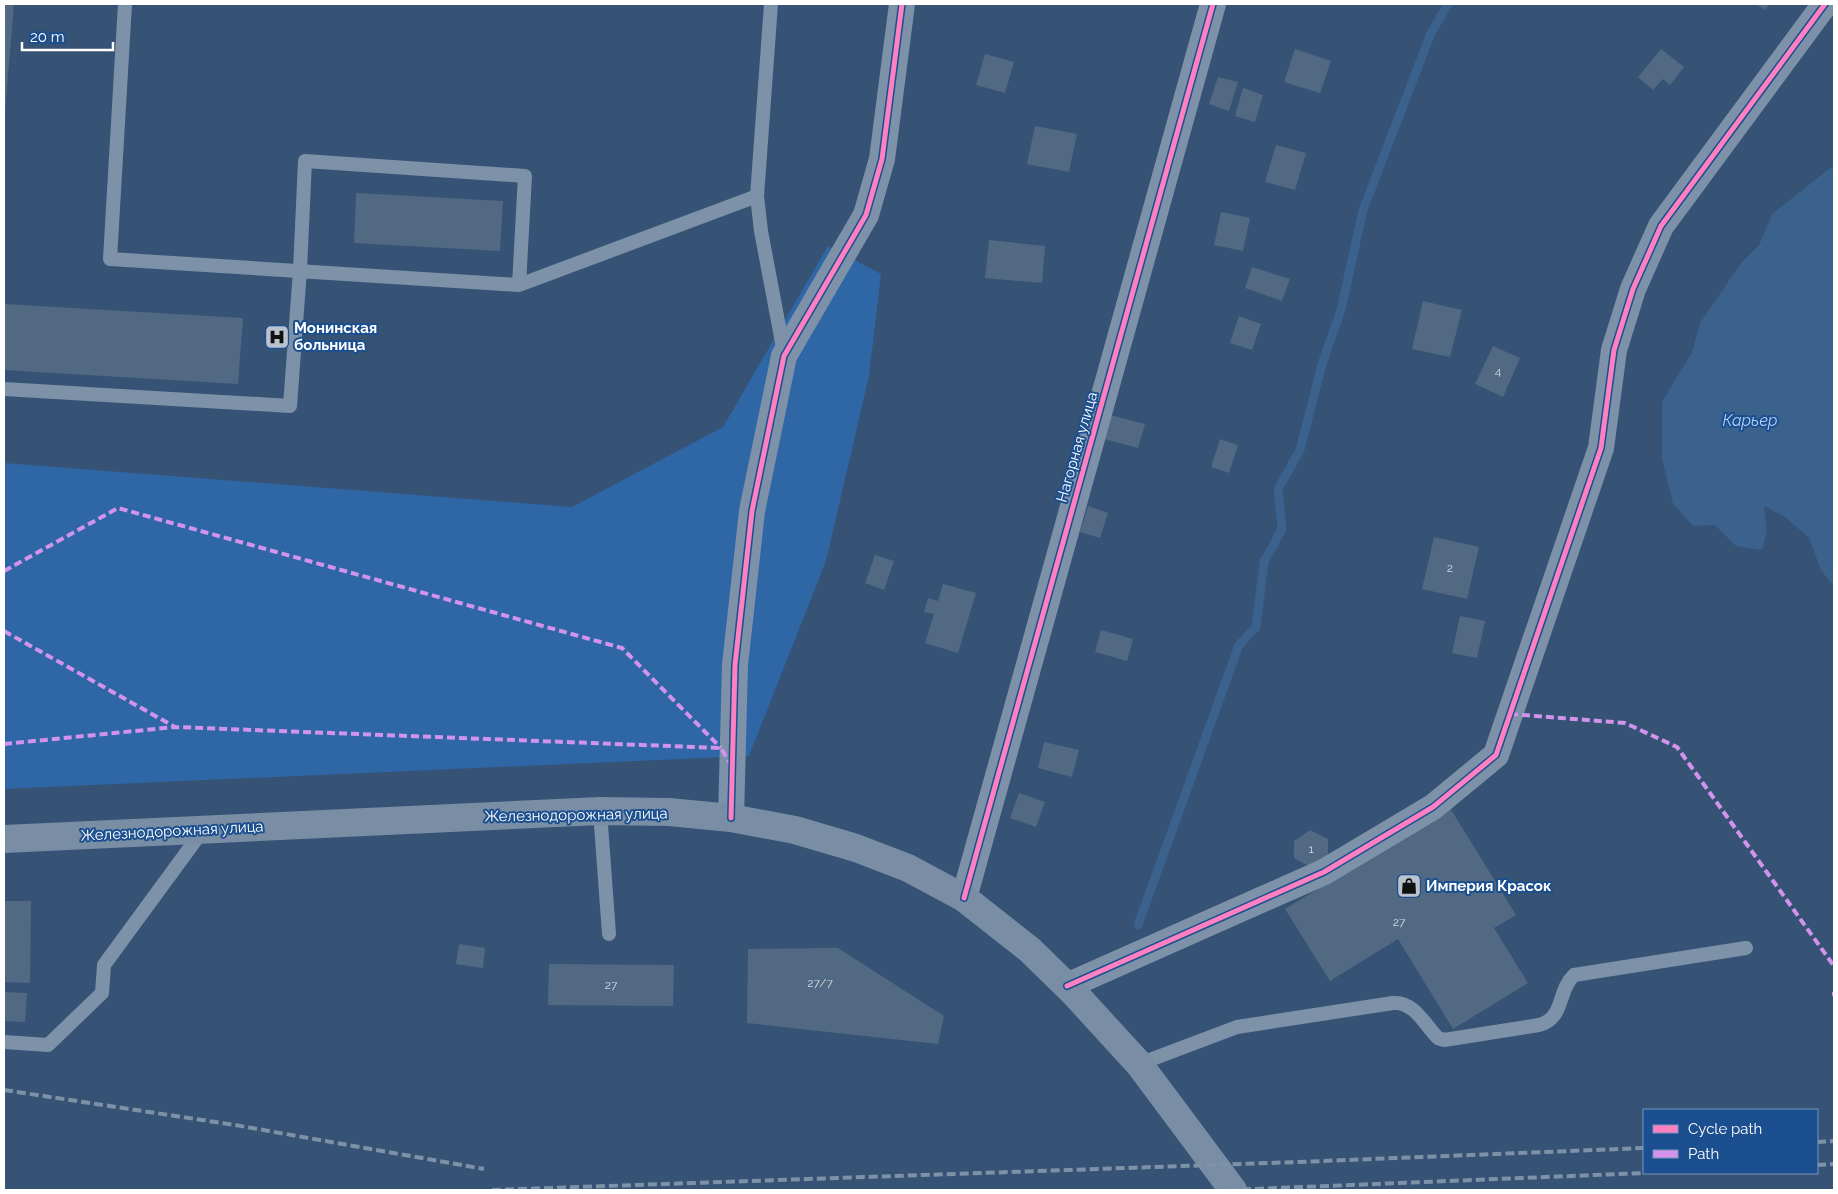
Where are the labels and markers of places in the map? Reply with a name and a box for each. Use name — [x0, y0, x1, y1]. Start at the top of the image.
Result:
place label: Монинская больница — [294, 319, 377, 354]
hospital icon: Монинская больница — [264, 324, 290, 350]
shop icon: Империя Красок — [1396, 873, 1422, 899]
place label: Империя Красок — [1426, 877, 1552, 895]

